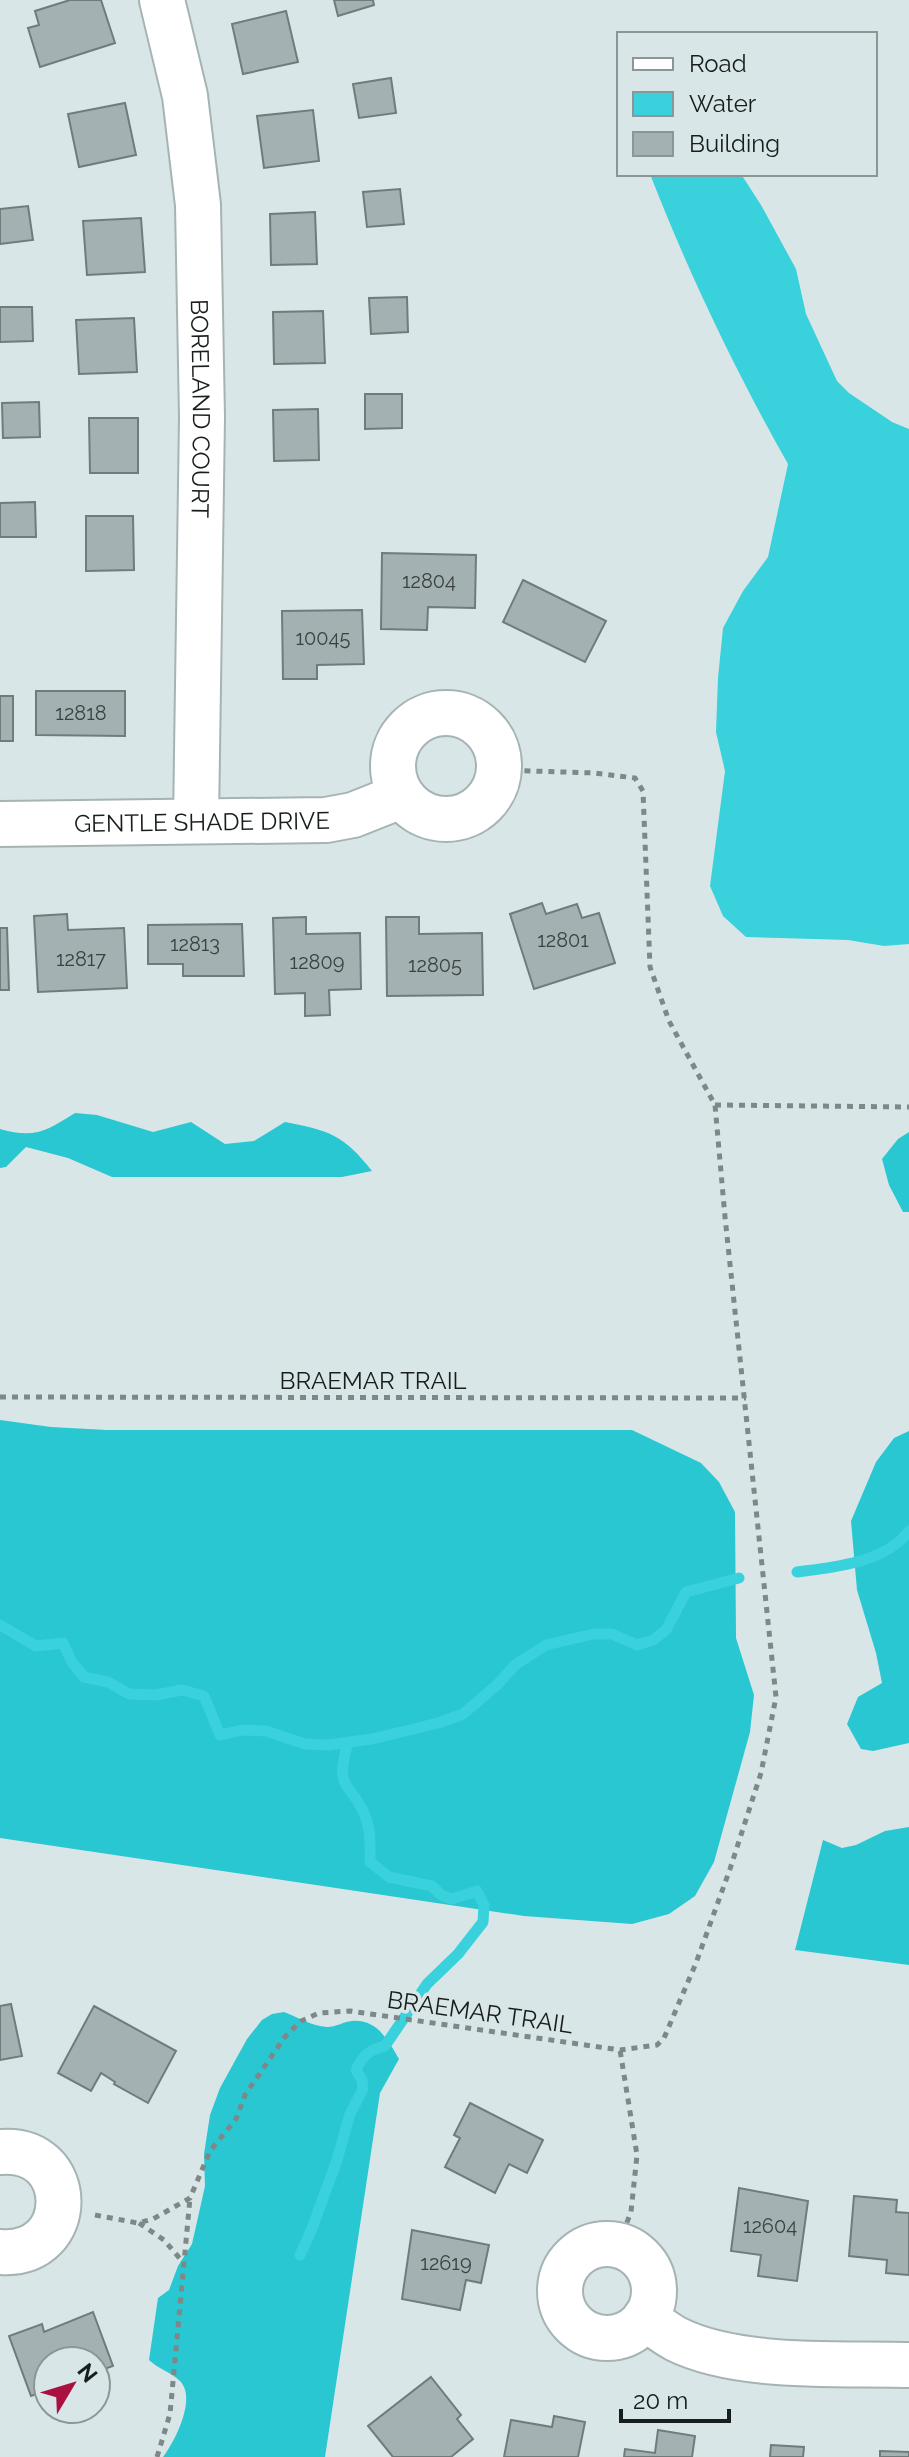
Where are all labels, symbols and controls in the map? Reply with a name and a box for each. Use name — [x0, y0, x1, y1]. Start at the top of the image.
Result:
legend — [617, 32, 877, 176]
text: Road — [689, 49, 747, 78]
text: Water — [689, 89, 757, 118]
text: Building — [689, 129, 780, 158]
street label: BORELAND COURT — [185, 299, 217, 519]
house number: 12804 — [402, 569, 456, 593]
house number: 10045 — [296, 626, 351, 650]
house number: 12818 — [55, 701, 107, 725]
street label: GENTLE SHADE DRIVE — [74, 805, 330, 838]
house number: 12801 — [537, 928, 589, 952]
house number: 12813 — [170, 932, 220, 956]
house number: 12817 — [56, 947, 106, 971]
house number: 12809 — [290, 950, 344, 974]
house number: 12805 — [408, 953, 462, 977]
street label: BRAEMAR TRAIL — [279, 1366, 467, 1395]
street label: BRAEMAR TRAIL — [385, 1985, 575, 2039]
house number: 12604 — [743, 2214, 797, 2238]
house number: 12619 — [420, 2251, 472, 2275]
north arrow — [32, 2345, 112, 2425]
text: N — [72, 2358, 103, 2387]
scale bar — [621, 2373, 729, 2423]
text: 20 m — [633, 2386, 688, 2415]

